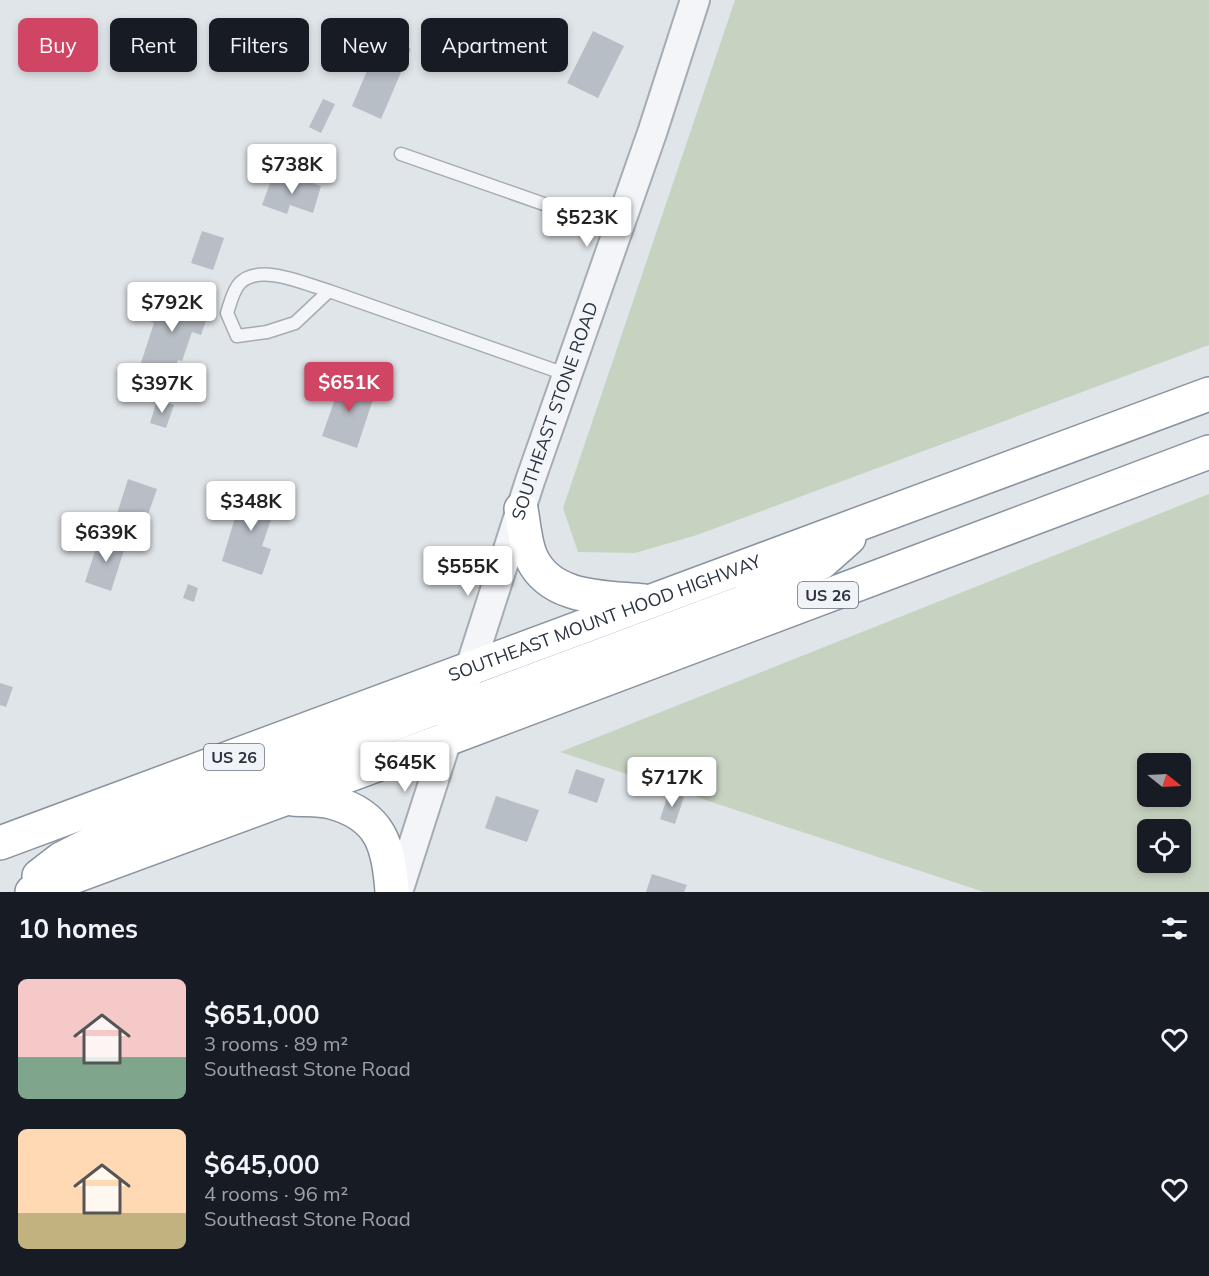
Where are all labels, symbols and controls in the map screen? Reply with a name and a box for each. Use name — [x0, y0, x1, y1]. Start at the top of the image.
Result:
chip: Buy — [18, 18, 98, 72]
chip: Rent — [110, 18, 197, 72]
chip: Filters — [209, 18, 309, 72]
chip: New — [321, 18, 409, 72]
chip: Apartment — [421, 18, 568, 72]
pin: $738K — [250, 144, 334, 195]
text: $738K — [261, 151, 323, 176]
pin: $523K — [545, 197, 629, 248]
text: $523K — [556, 204, 618, 229]
pin: $792K — [130, 282, 214, 333]
text: $792K — [141, 289, 203, 314]
street label: SOUTHEAST STONE ROAD — [506, 299, 603, 523]
pin: $651K — [307, 362, 391, 413]
pin: $397K — [120, 363, 204, 414]
text: $651K — [318, 369, 380, 394]
text: $397K — [131, 370, 193, 395]
pin: $348K — [209, 481, 293, 532]
text: $348K — [220, 488, 282, 513]
pin: $639K — [64, 512, 148, 563]
text: $639K — [75, 519, 137, 544]
pin: $555K — [426, 546, 510, 597]
street label: SOUTHEAST MOUNT HOOD HIGHWAY — [445, 549, 765, 687]
text: $555K — [437, 553, 499, 578]
road number: US 26 — [798, 582, 858, 608]
pin: $645K — [363, 742, 447, 793]
road number: US 26 — [204, 744, 264, 770]
text: $645K — [374, 749, 436, 774]
north arrow — [1137, 753, 1191, 807]
map controls — [1137, 753, 1191, 873]
pin: $717K — [630, 757, 714, 808]
text: $717K — [641, 764, 703, 789]
button: locate — [1137, 819, 1191, 873]
text: 10 homes — [18, 912, 138, 945]
icon: filters — [1158, 912, 1191, 945]
text: $651,000 — [204, 998, 320, 1031]
icon: home — [66, 1003, 138, 1075]
icon: heart — [1158, 1023, 1191, 1056]
text: 3 rooms · 89 m² — [204, 1031, 348, 1056]
text: Southeast Stone Road — [204, 1056, 411, 1081]
text: $645,000 — [204, 1148, 320, 1181]
icon: home — [66, 1153, 138, 1225]
icon: heart — [1158, 1173, 1191, 1206]
text: 4 rooms · 96 m² — [204, 1181, 348, 1206]
text: Southeast Stone Road — [204, 1206, 411, 1231]

